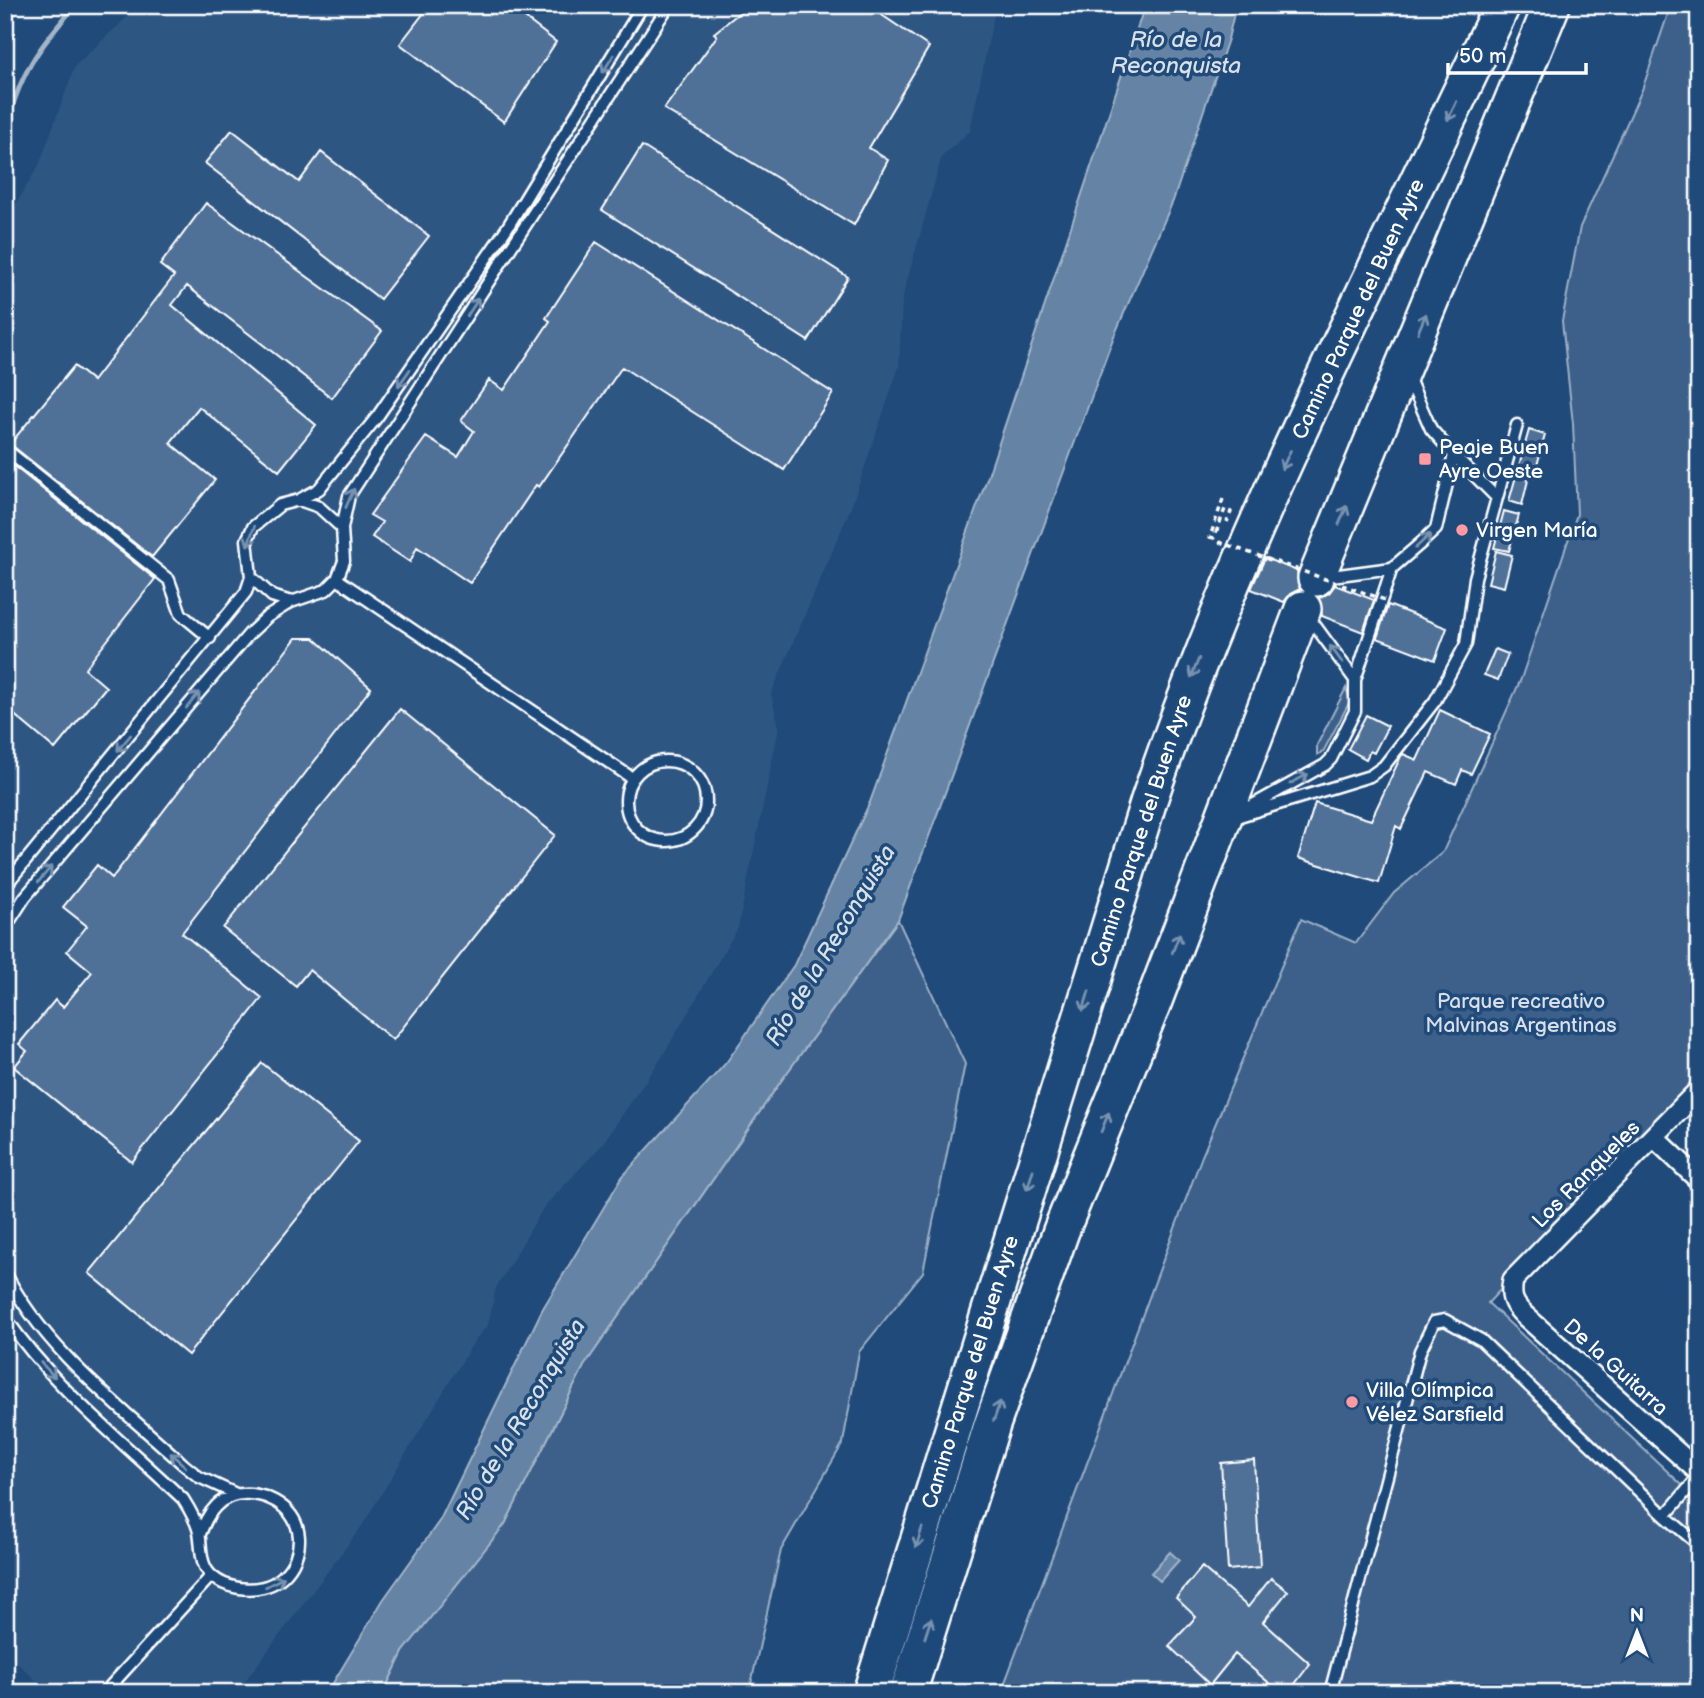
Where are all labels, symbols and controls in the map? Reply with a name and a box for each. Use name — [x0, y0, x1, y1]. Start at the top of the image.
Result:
water label: Río de la Reconquista — [1111, 26, 1241, 80]
scale bar — [1448, 32, 1587, 76]
text: 50 m — [1459, 44, 1506, 69]
one-way arrow — [601, 53, 615, 73]
one-way arrow — [1445, 100, 1458, 121]
street label: Camino Parque del Buen Ayre — [1287, 175, 1430, 443]
one-way arrow — [465, 298, 480, 317]
one-way arrow — [1416, 312, 1429, 334]
one-way arrow — [397, 367, 411, 387]
place label: Peaje Buen Ayre Oeste — [1439, 435, 1549, 484]
one-way arrow — [1279, 449, 1293, 470]
marker: Peaje Buen Ayre Oeste — [1417, 451, 1433, 467]
one-way arrow — [344, 488, 357, 510]
one-way arrow — [1337, 505, 1350, 526]
place label: Virgen María — [1476, 518, 1598, 543]
marker: Virgen María — [1454, 522, 1470, 538]
one-way arrow — [244, 525, 256, 546]
one-way arrow — [1414, 533, 1432, 549]
one-way arrow — [1329, 644, 1344, 663]
one-way arrow — [1188, 657, 1201, 679]
one-way arrow — [185, 691, 201, 709]
street label: Camino Parque del Buen Ayre — [1086, 692, 1197, 970]
one-way arrow — [116, 733, 132, 751]
one-way arrow — [1288, 772, 1309, 785]
water label: Río de la Reconquista — [760, 840, 902, 1051]
one-way arrow — [38, 865, 53, 883]
one-way arrow — [1171, 932, 1183, 954]
one-way arrow — [1078, 989, 1091, 1011]
park label: Parque recreativo Malvinas Argentinas — [1425, 989, 1617, 1038]
one-way arrow — [1099, 1112, 1112, 1134]
street label: Los Ranqueles — [1527, 1115, 1645, 1233]
one-way arrow — [1022, 1169, 1035, 1191]
street label: Camino Parque del Buen Ayre — [917, 1232, 1024, 1512]
water label: Río de la Reconquista — [450, 1314, 592, 1525]
street label: De la Guitarra — [1558, 1314, 1673, 1421]
one-way arrow — [39, 1361, 56, 1378]
place label: Villa Olímpica Vélez Sarsfield — [1366, 1378, 1504, 1427]
marker: Villa Olímpica Vélez Sarsfield — [1344, 1394, 1360, 1410]
one-way arrow — [992, 1400, 1004, 1422]
one-way arrow — [170, 1451, 187, 1468]
one-way arrow — [912, 1526, 924, 1548]
one-way arrow — [264, 1574, 284, 1588]
north arrow — [1602, 1596, 1672, 1666]
text: N — [1630, 1605, 1644, 1628]
one-way arrow — [923, 1617, 935, 1639]

